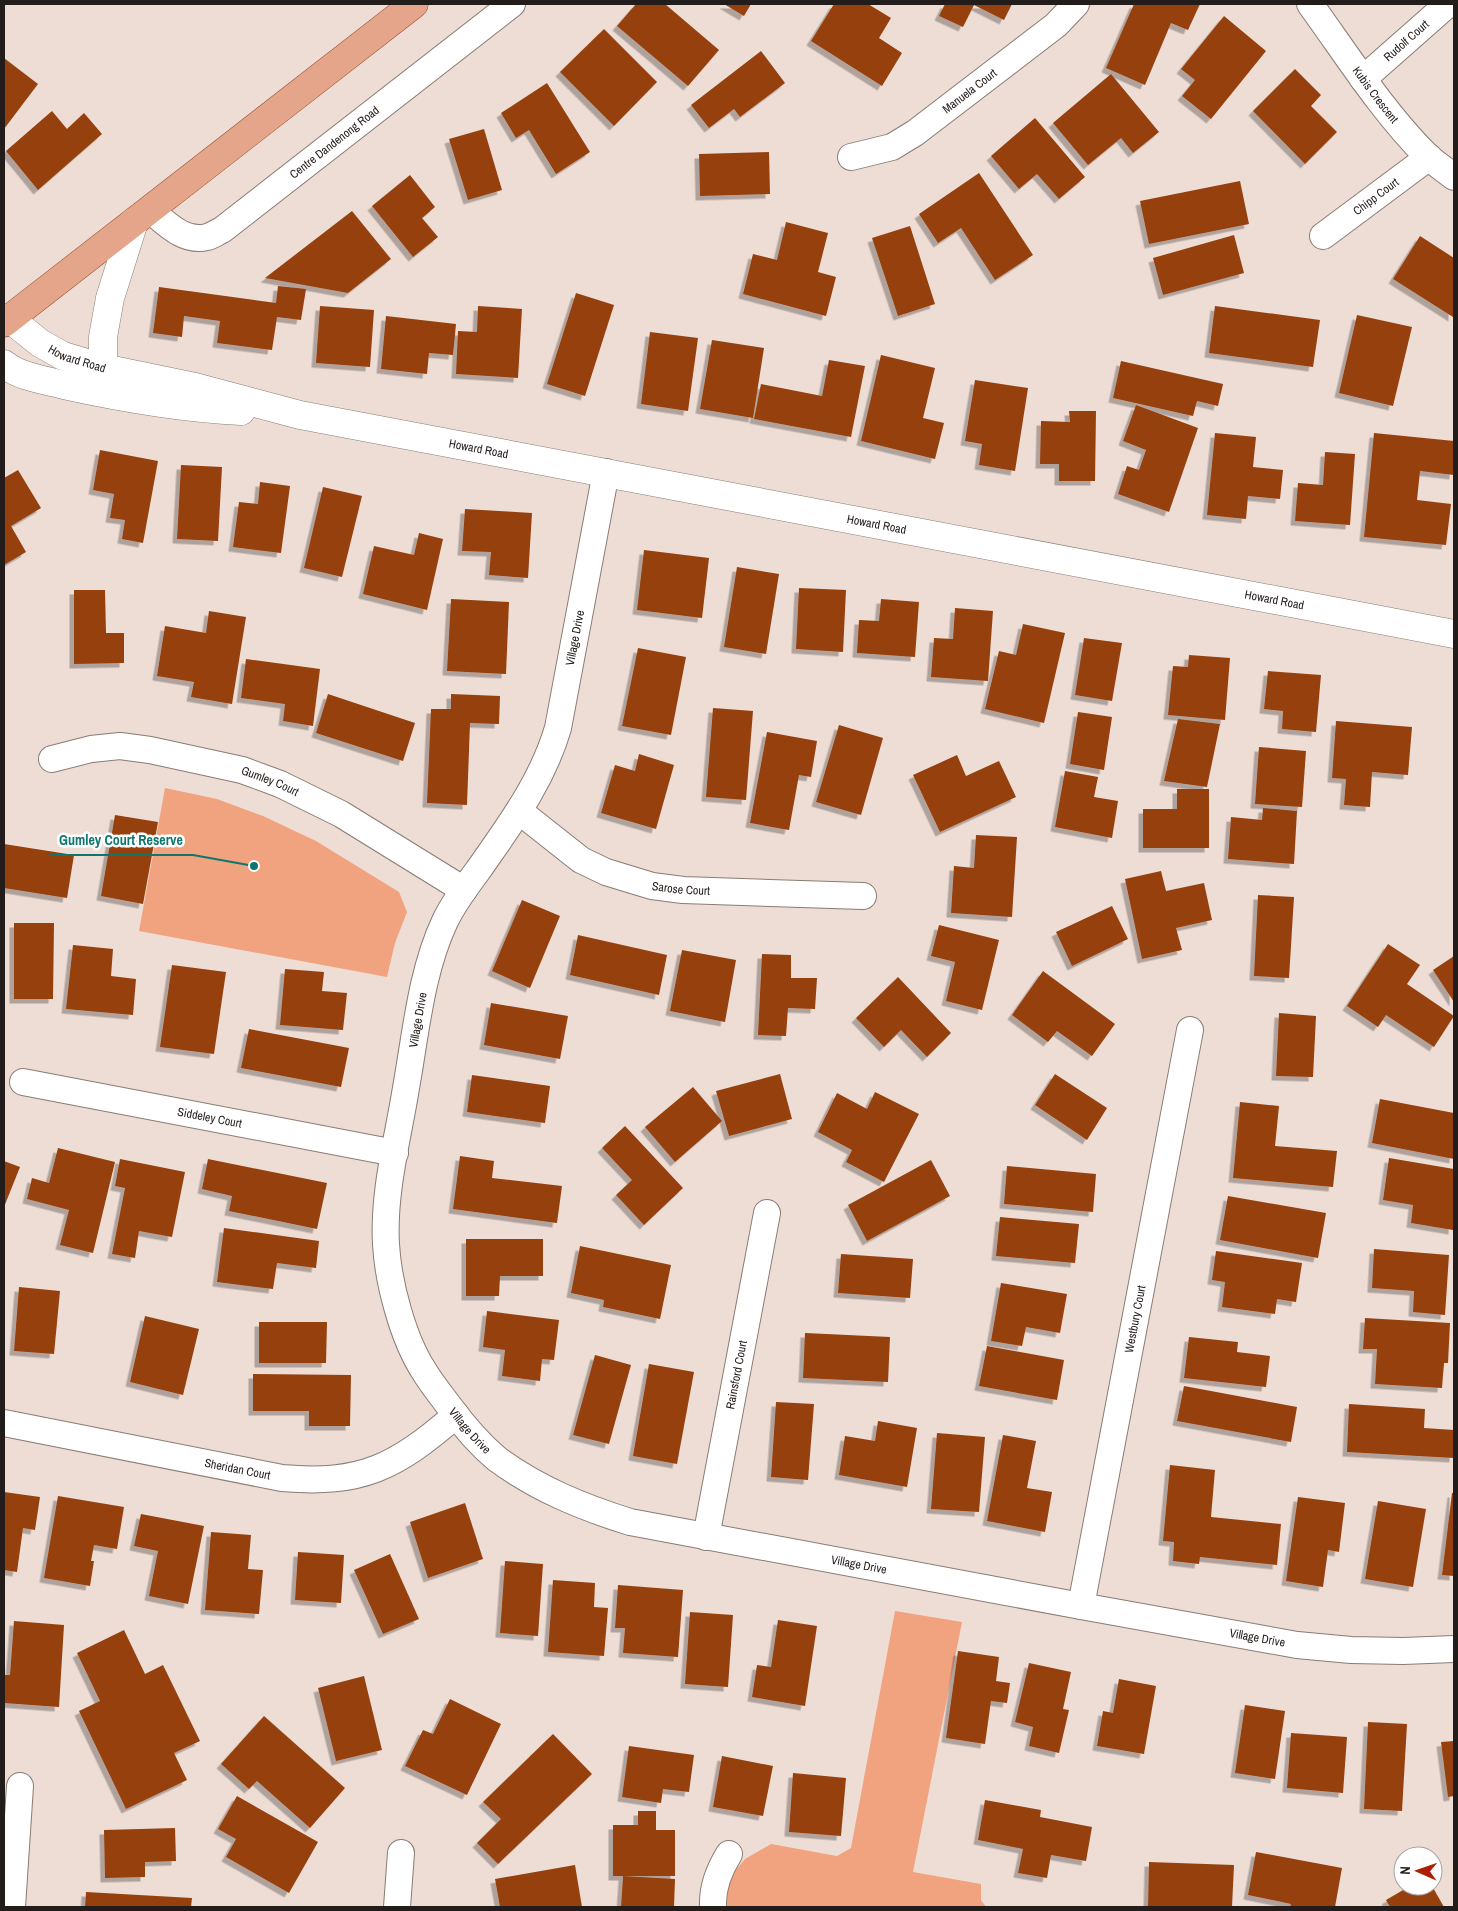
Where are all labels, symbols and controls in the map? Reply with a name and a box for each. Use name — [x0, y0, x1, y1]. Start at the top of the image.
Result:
street label: Rudolf Court — [1380, 16, 1433, 65]
street label: Kubis Crescent — [1349, 63, 1402, 127]
street label: Manuela Court — [939, 65, 1000, 117]
street label: Centre Dandenong Road — [286, 102, 383, 182]
street label: Chipp Court — [1350, 174, 1402, 219]
street label: Howard Road — [45, 341, 108, 376]
street label: Howard Road — [448, 435, 510, 462]
street label: Howard Road — [845, 511, 908, 538]
street label: Howard Road — [1243, 586, 1305, 613]
street label: Village Drive — [562, 609, 588, 667]
street label: Gumley Court — [239, 762, 302, 800]
callout: Gumley Court Reserve — [49, 826, 193, 855]
text: Gumley Court Reserve — [59, 831, 183, 849]
street label: Sarose Court — [651, 878, 710, 899]
street label: Village Drive — [405, 991, 431, 1049]
street label: Siddeley Court — [176, 1104, 243, 1132]
street label: Westbury Court — [1121, 1284, 1150, 1354]
street label: Rainsford Court — [722, 1339, 751, 1411]
street label: Village Drive — [445, 1405, 494, 1457]
street label: Sheridan Court — [203, 1455, 272, 1484]
street label: Village Drive — [830, 1552, 888, 1578]
street label: Village Drive — [1228, 1625, 1286, 1651]
north arrow — [1393, 1846, 1443, 1896]
text: N — [1396, 1866, 1414, 1875]

